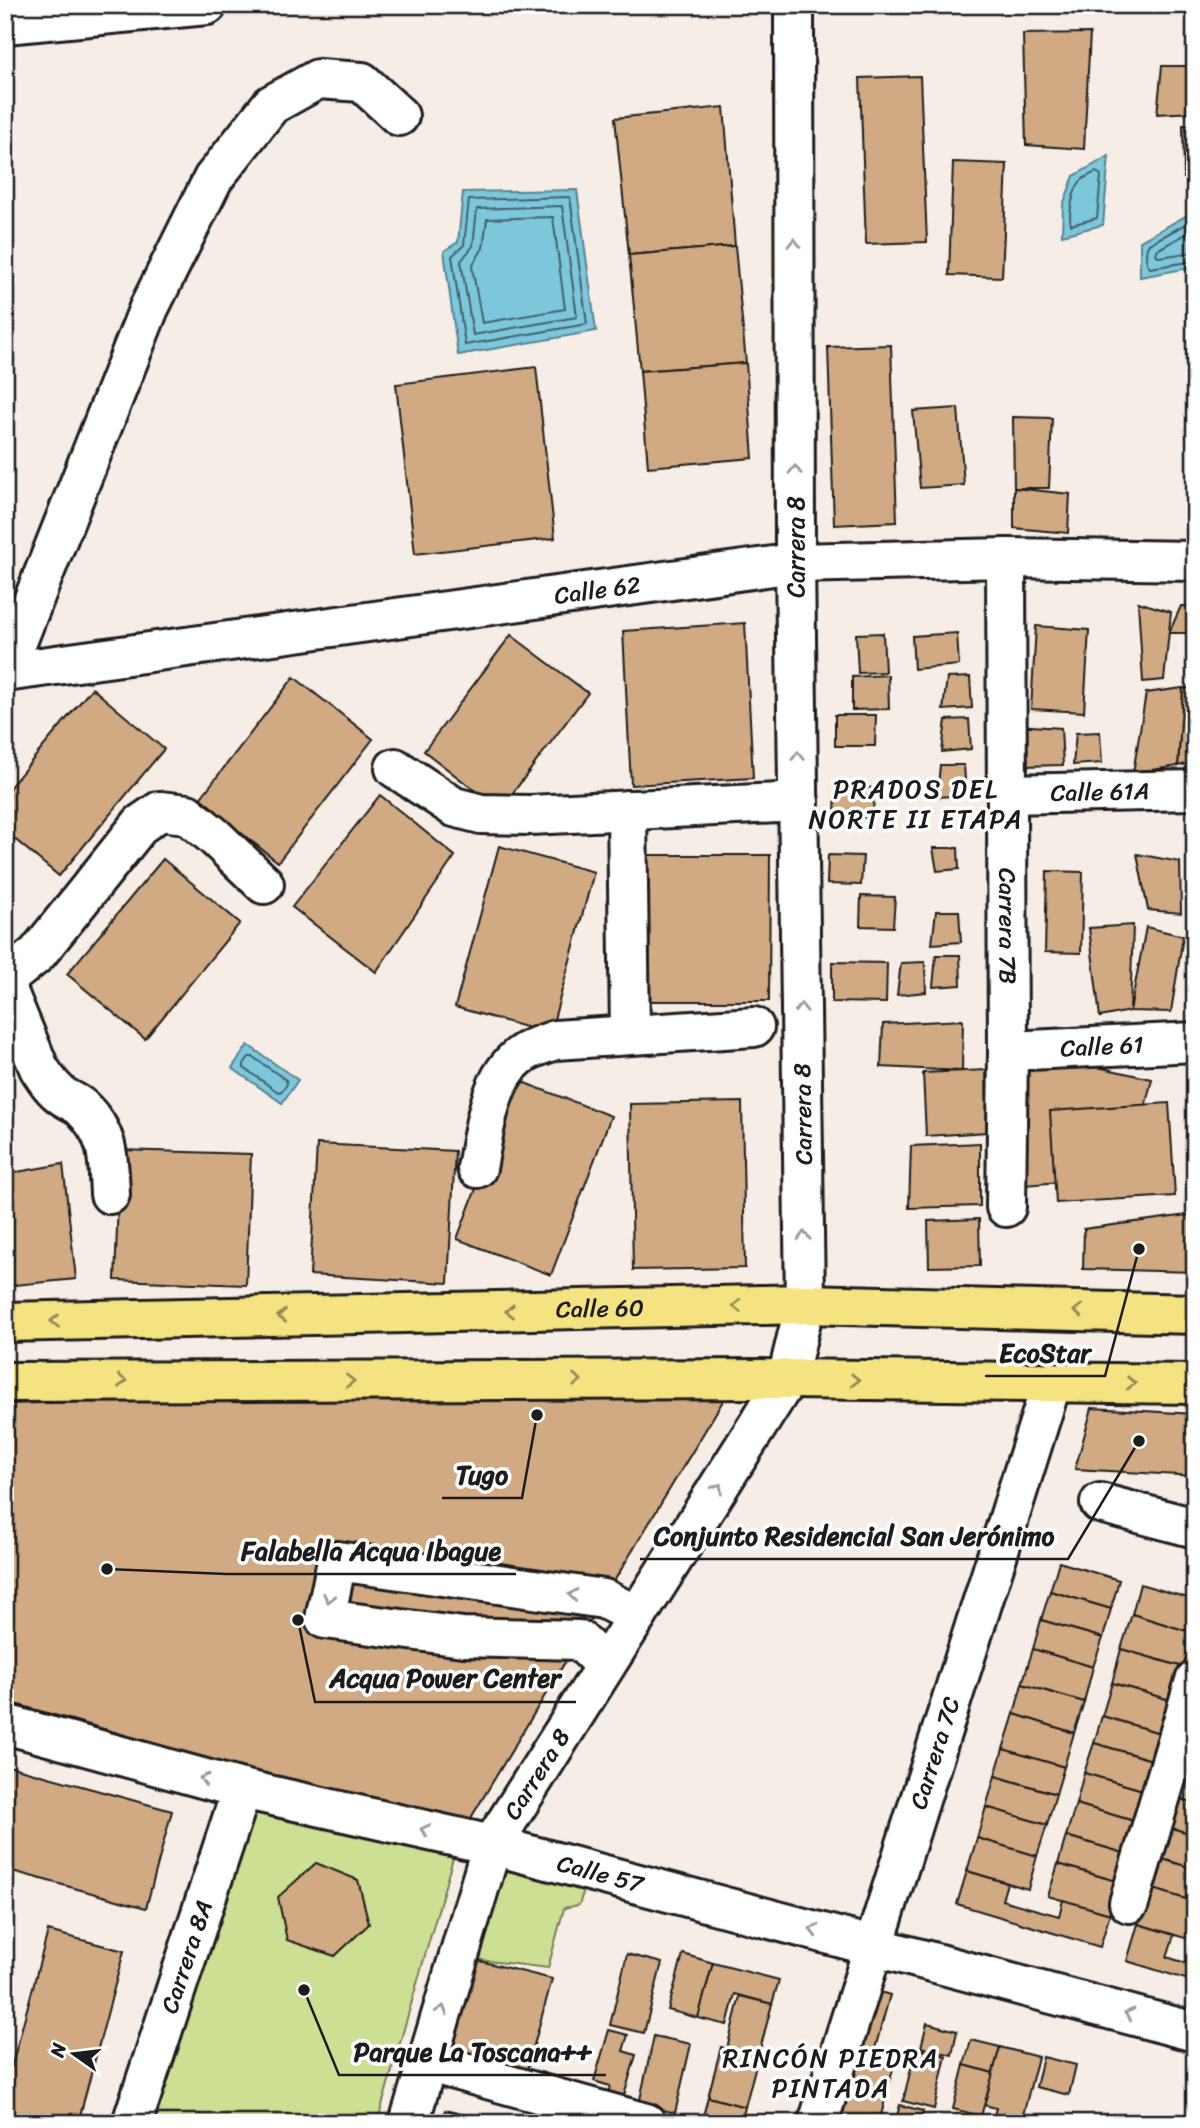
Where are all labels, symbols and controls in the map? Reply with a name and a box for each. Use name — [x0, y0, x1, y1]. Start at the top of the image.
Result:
one-way arrow — [786, 237, 802, 247]
one-way arrow — [787, 464, 803, 475]
street label: Carrera 8 — [775, 496, 817, 598]
street label: Calle 62 — [552, 564, 643, 617]
one-way arrow — [790, 751, 806, 761]
district label: PRADOS DEL NORTE II ETAPA — [809, 766, 1023, 842]
street label: Calle 61A — [1050, 770, 1150, 814]
street label: Carrera 7B — [986, 868, 1029, 984]
one-way arrow — [794, 1003, 809, 1014]
street label: Calle 61 — [1059, 1024, 1144, 1069]
street label: Carrera 8 — [781, 1063, 825, 1165]
one-way arrow — [797, 1230, 812, 1241]
street label: Calle 60 — [555, 1287, 644, 1331]
one-way arrow — [731, 1298, 742, 1313]
one-way arrow — [504, 1303, 515, 1318]
one-way arrow — [1072, 1304, 1083, 1319]
one-way arrow — [276, 1308, 287, 1323]
one-way arrow — [49, 1313, 60, 1328]
callout: EcoStar — [985, 1329, 1105, 1376]
text: EcoStar — [999, 1330, 1093, 1376]
one-way arrow — [573, 1372, 583, 1388]
one-way arrow — [850, 1372, 861, 1388]
one-way arrow — [118, 1373, 128, 1389]
one-way arrow — [345, 1373, 356, 1389]
one-way arrow — [1127, 1375, 1137, 1391]
callout: Tugo — [442, 1451, 522, 1498]
text: Tugo — [456, 1452, 509, 1498]
one-way arrow — [709, 1483, 722, 1496]
callout: Conjunto Residencial San Jerónimo — [640, 1512, 1068, 1559]
text: Conjunto Residencial San Jerónimo — [653, 1513, 1054, 1559]
callout: Falabella Acqua Ibague — [226, 1527, 516, 1574]
text: Falabella Acqua Ibague — [240, 1528, 502, 1574]
one-way arrow — [567, 1588, 579, 1603]
one-way arrow — [323, 1592, 338, 1604]
callout: Acqua Power Center — [315, 1655, 576, 1702]
text: Acqua Power Center — [328, 1655, 563, 1701]
street label: Carrera 7C — [897, 1691, 972, 1815]
street label: Carrera 8 — [492, 1720, 582, 1828]
one-way arrow — [198, 1772, 210, 1787]
one-way arrow — [419, 1824, 431, 1839]
street label: Calle 57 — [553, 1842, 649, 1906]
street label: Carrera 8A — [148, 1894, 225, 2019]
one-way arrow — [808, 1924, 820, 1938]
one-way arrow — [433, 2005, 448, 2017]
one-way arrow — [1123, 2008, 1135, 2022]
north arrow — [38, 2020, 108, 2090]
callout: Parque La Toscana++ — [339, 2028, 606, 2075]
text: Parque La Toscana++ — [354, 2029, 593, 2075]
district label: RINCÓN PIEDRA PINTADA — [723, 2035, 939, 2111]
text: N — [40, 2039, 76, 2061]

